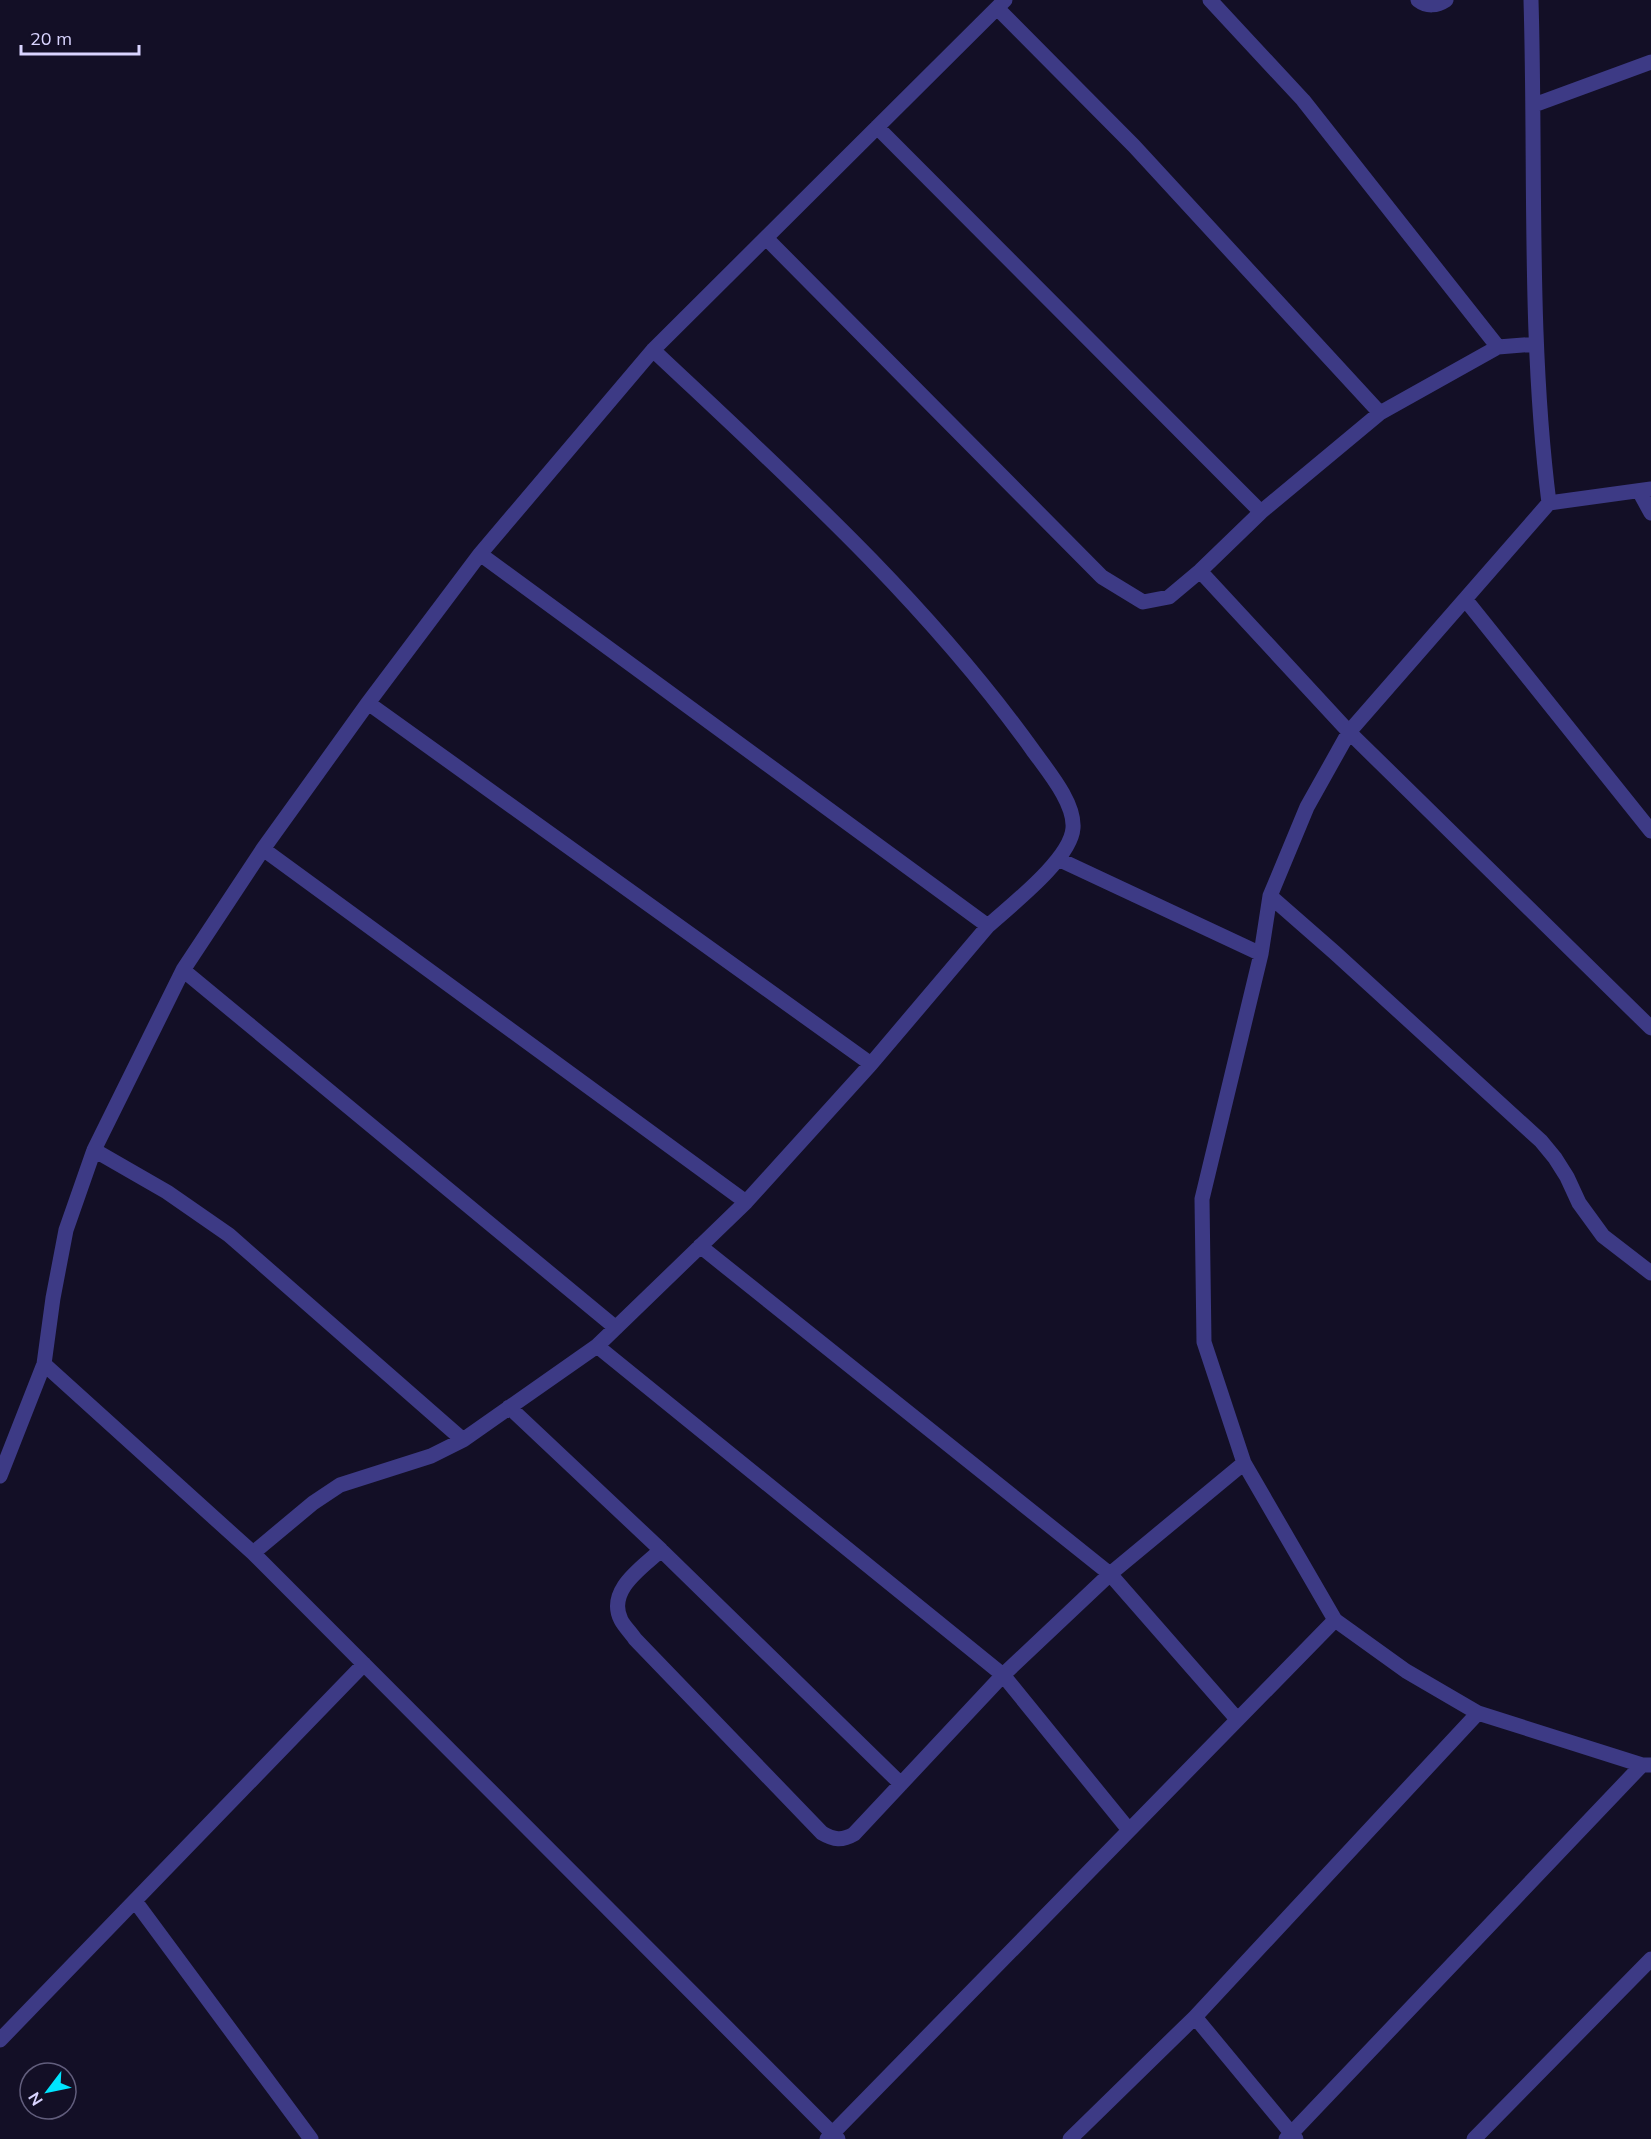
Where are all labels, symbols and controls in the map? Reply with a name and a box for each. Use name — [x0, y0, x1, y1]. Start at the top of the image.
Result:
scale bar — [21, 18, 140, 56]
text: 20 m — [30, 27, 72, 50]
north arrow — [18, 2061, 78, 2121]
text: N — [24, 2089, 47, 2109]

